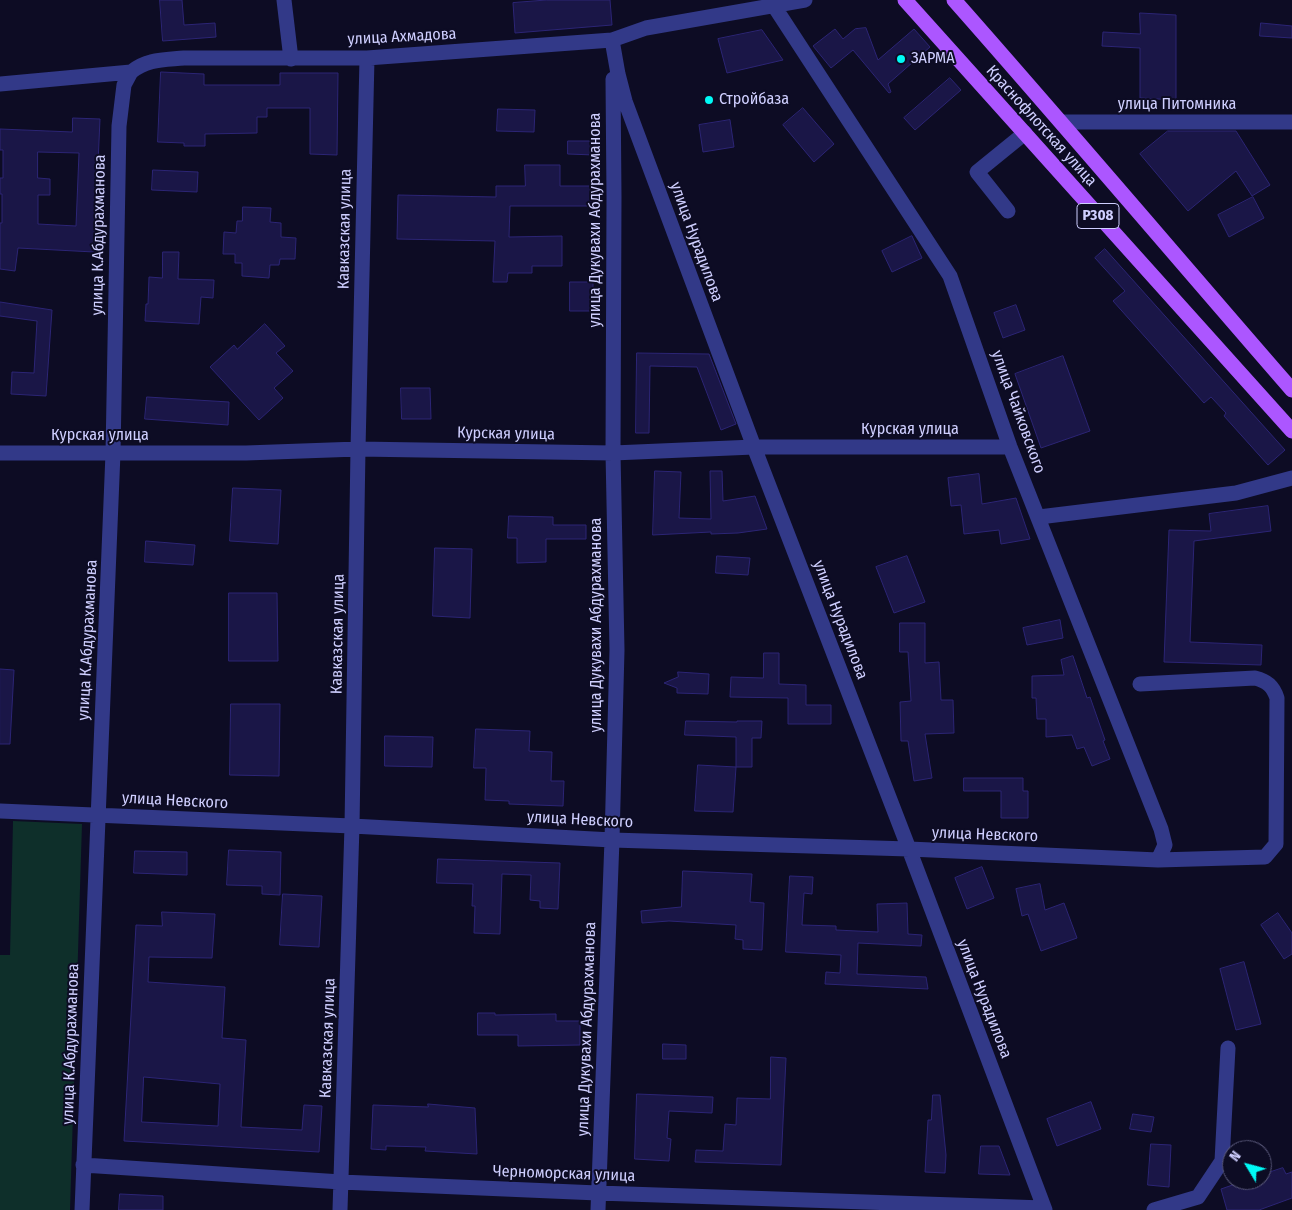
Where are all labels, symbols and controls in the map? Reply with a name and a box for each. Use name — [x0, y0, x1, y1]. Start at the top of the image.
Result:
street label: улица Ахмадова — [347, 25, 457, 49]
place label: ЗАРМА — [911, 49, 955, 69]
marker: ЗАРМА — [895, 53, 907, 65]
street label: Краснофлотская улица — [982, 62, 1100, 190]
place label: Стройбаза — [719, 90, 789, 110]
marker: Стройбаза — [703, 94, 715, 106]
street label: улица Питомника — [1118, 95, 1236, 115]
street label: улица Дукувахи Абдурахманова — [586, 113, 606, 327]
street label: улица К.Абдурахманова — [88, 154, 110, 316]
street label: Кавказская улица — [334, 169, 356, 289]
street label: улица Нурадилова — [665, 180, 727, 304]
road number: P308 — [1077, 204, 1119, 228]
street label: улица Чайковского — [987, 348, 1049, 476]
street label: Курская улица — [861, 420, 959, 440]
street label: Курская улица — [457, 424, 555, 444]
street label: Курская улица — [51, 426, 149, 446]
street label: улица Дукувахи Абдурахманова — [587, 518, 607, 732]
street label: улица Нурадилова — [808, 558, 872, 682]
street label: улица К.Абдурахманова — [74, 559, 102, 721]
street label: Кавказская улица — [327, 574, 349, 694]
street label: улица Невского — [121, 789, 229, 813]
street label: улица Невского — [526, 808, 634, 832]
street label: улица Невского — [932, 824, 1038, 846]
street label: улица Дукувахи Абдурахманова — [574, 921, 600, 1137]
street label: улица Нурадилова — [952, 937, 1016, 1061]
street label: улица К.Абдурахманова — [59, 963, 83, 1125]
street label: Кавказская улица — [316, 978, 340, 1098]
north arrow — [1222, 1140, 1272, 1190]
text: N — [1226, 1148, 1245, 1165]
street label: Черноморская улица — [492, 1162, 636, 1186]

